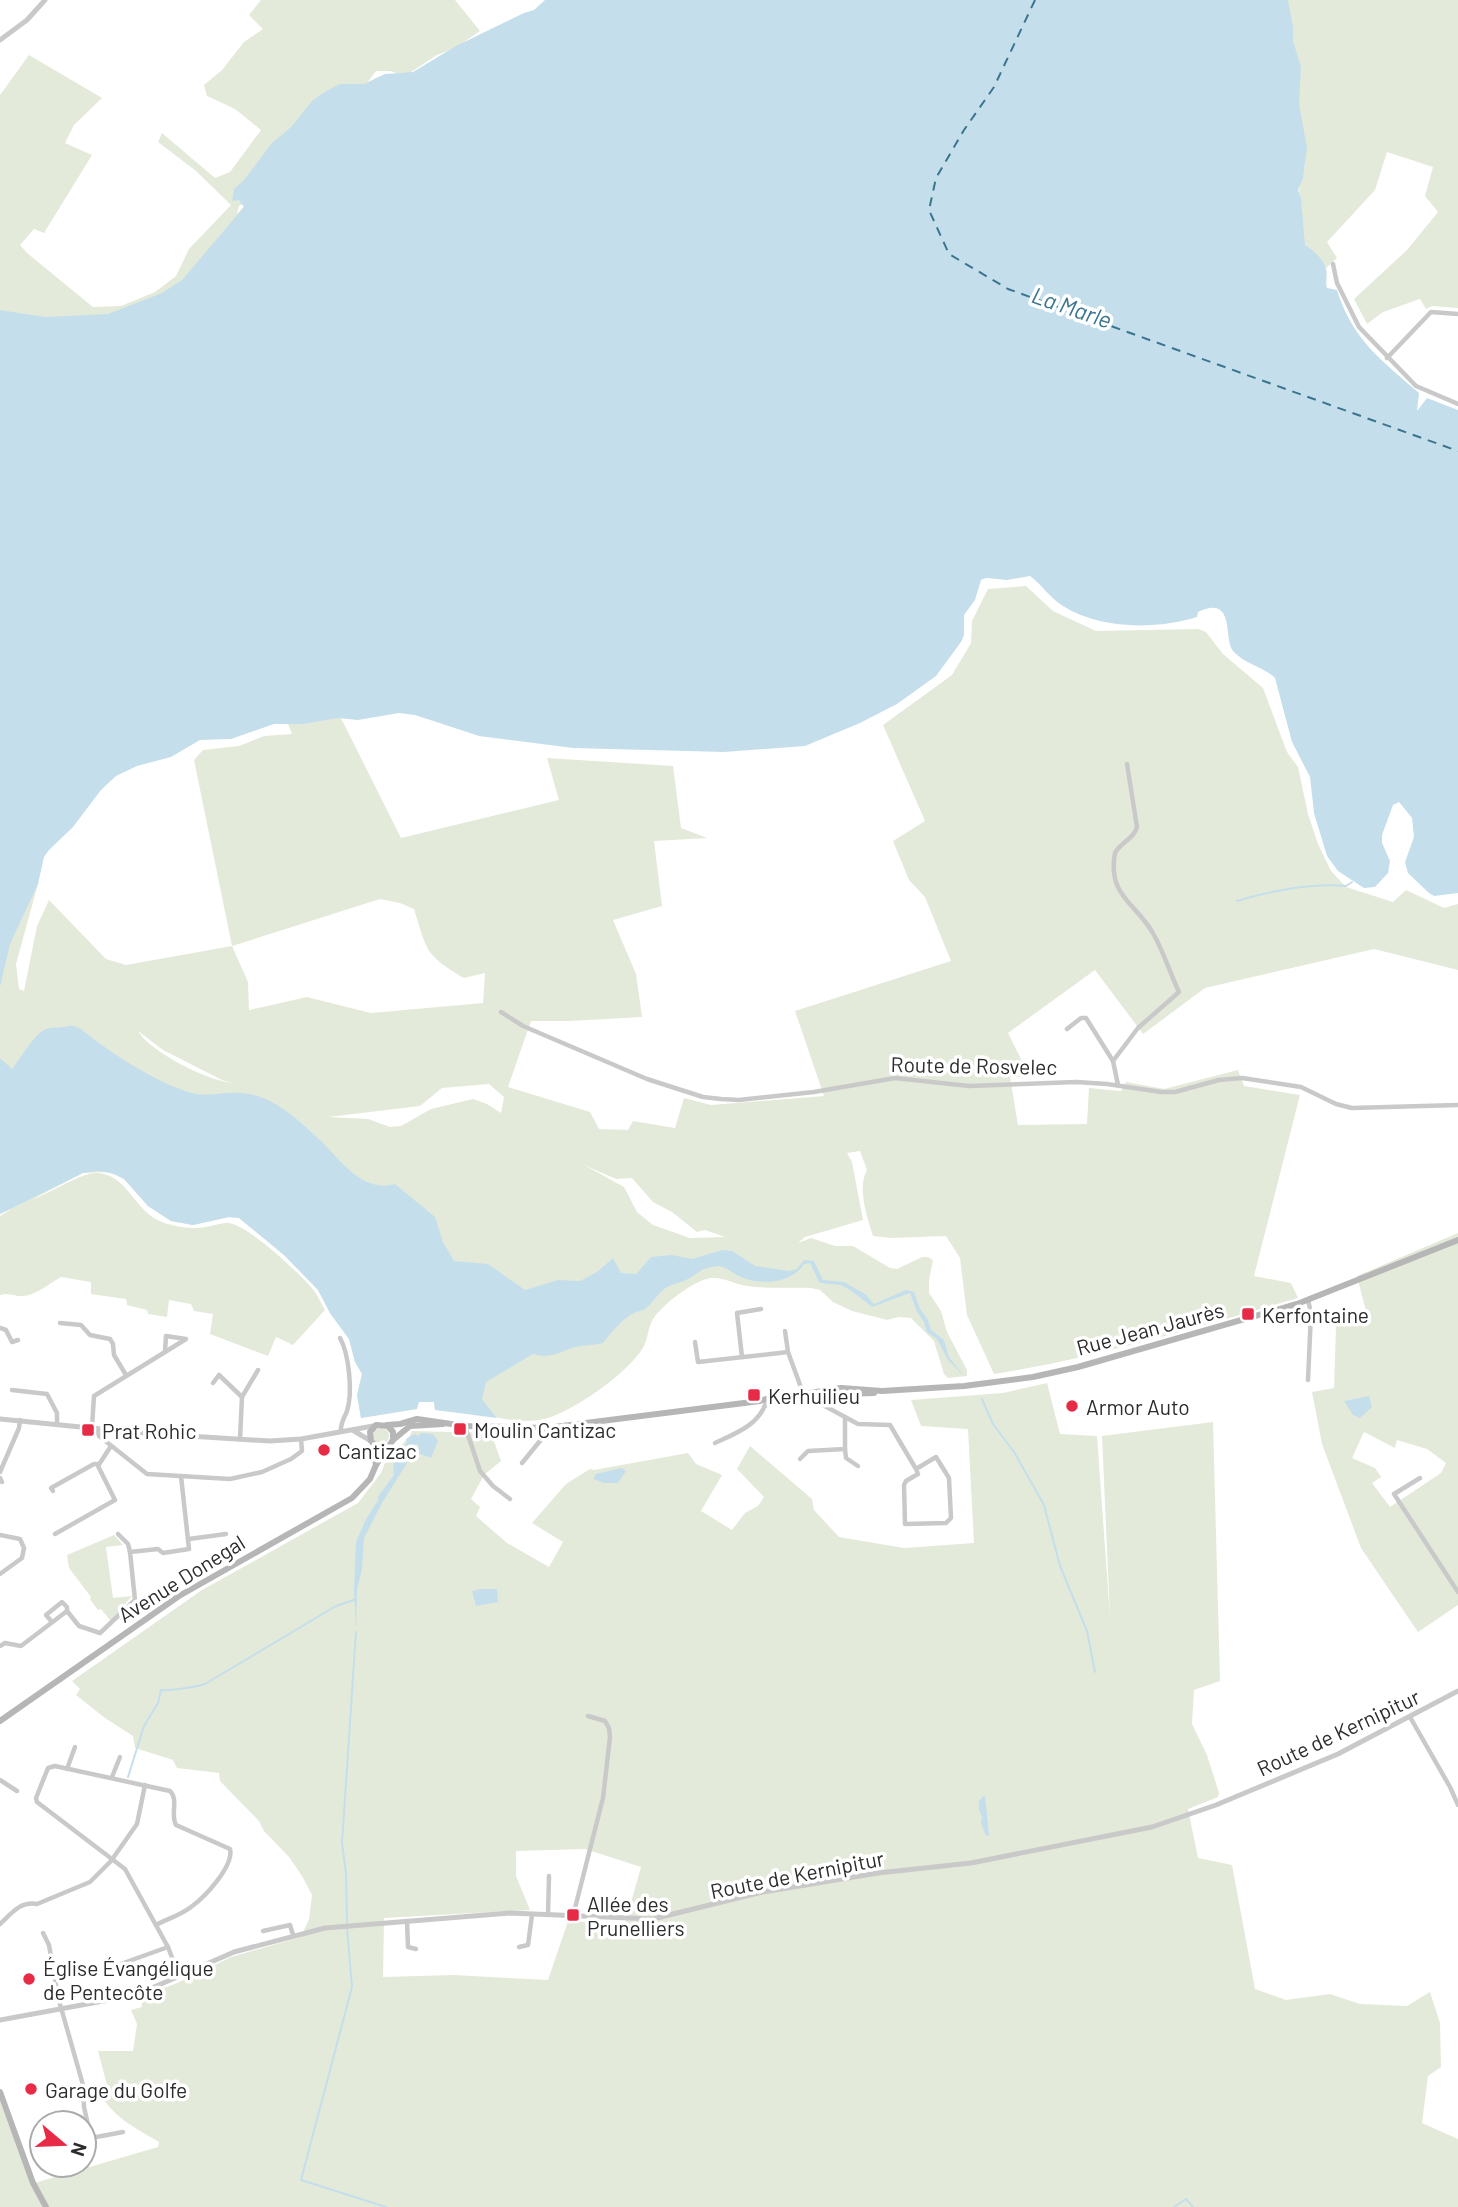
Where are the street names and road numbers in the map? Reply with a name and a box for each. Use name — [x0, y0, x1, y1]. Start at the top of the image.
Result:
street label: Route de Rosvelec — [891, 1051, 1057, 1079]
street label: Rue Jean Jaurès — [1073, 1296, 1227, 1360]
street label: Avenue Donegal — [113, 1529, 249, 1627]
street label: Route de Kernipitur — [1253, 1683, 1424, 1781]
street label: Route de Kernipitur — [708, 1845, 886, 1903]

